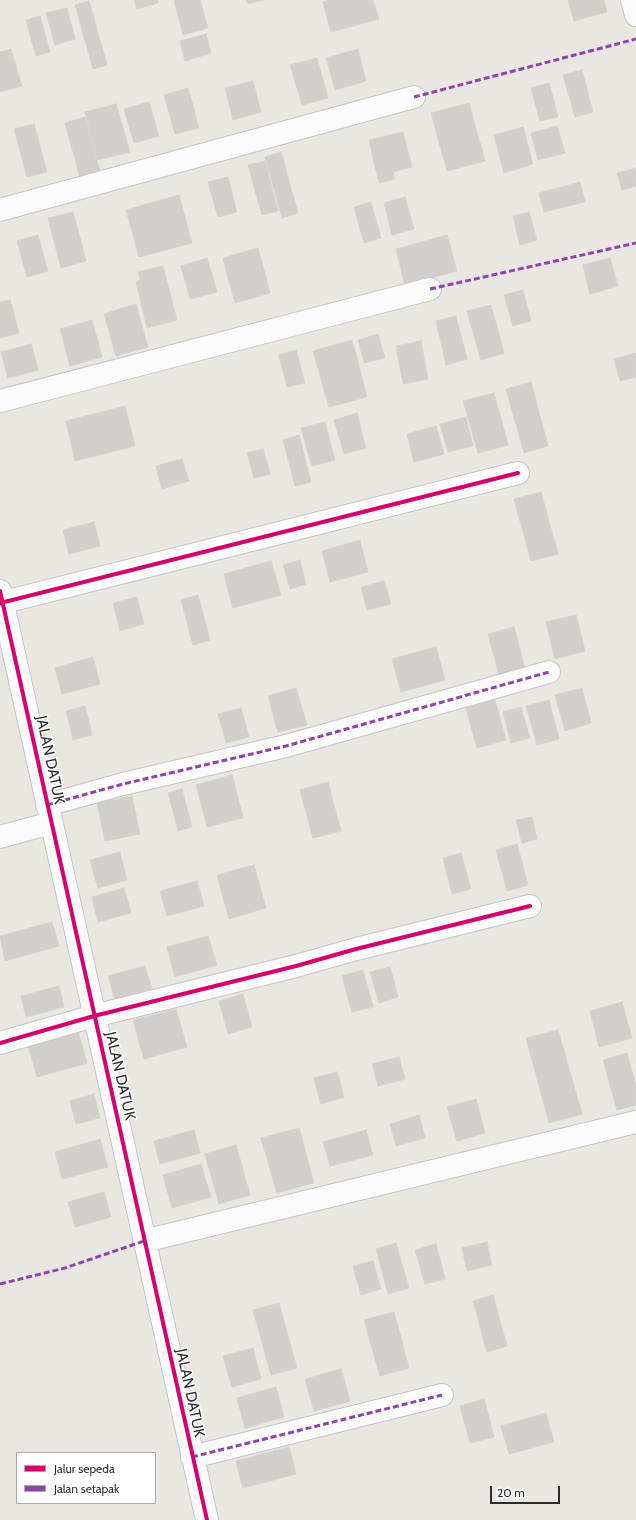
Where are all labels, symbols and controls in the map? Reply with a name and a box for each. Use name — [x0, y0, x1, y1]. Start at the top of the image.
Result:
street label: JALAN DATUK — [32, 714, 68, 806]
street label: JALAN DATUK — [101, 1030, 139, 1122]
street label: JALAN DATUK — [172, 1347, 208, 1439]
legend — [16, 1452, 156, 1504]
text: Jalur sepeda — [54, 1461, 115, 1476]
scale bar — [492, 1478, 562, 1504]
text: Jalan setapak — [54, 1481, 119, 1496]
text: 20 m — [497, 1485, 525, 1500]

